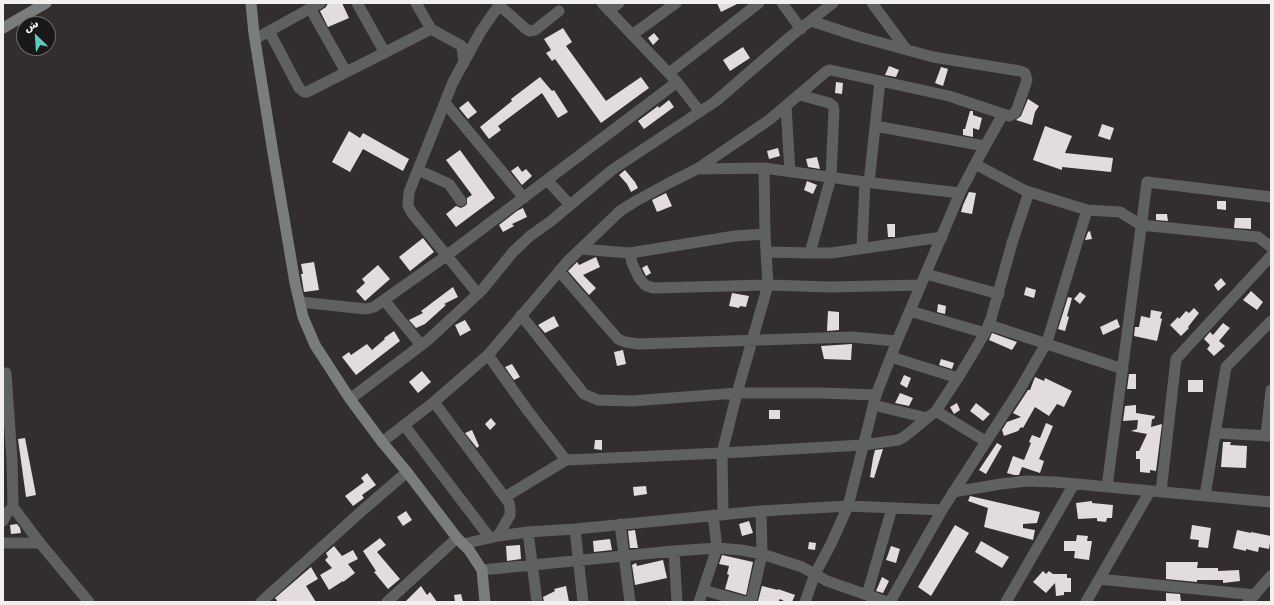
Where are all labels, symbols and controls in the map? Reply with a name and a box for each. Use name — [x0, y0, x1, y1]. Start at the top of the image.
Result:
north arrow — [16, 16, 56, 56]
text: ش — [22, 16, 41, 35]

